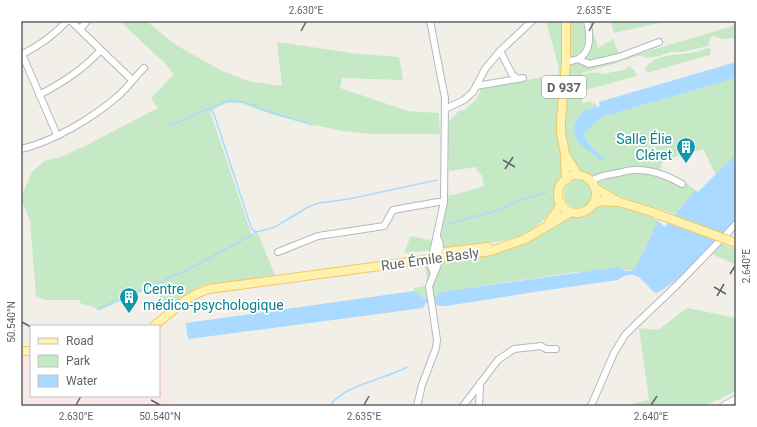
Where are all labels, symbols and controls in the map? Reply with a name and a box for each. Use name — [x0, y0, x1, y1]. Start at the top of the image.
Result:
text: 2.630°E — [289, 5, 324, 16]
text: 2.635°E — [577, 5, 612, 16]
road number: D 937 — [542, 76, 586, 98]
place label: Salle Élie Cléret — [616, 130, 672, 163]
building icon: Salle Élie Cléret — [675, 136, 697, 164]
street label: Rue Émile Basly — [380, 243, 480, 274]
text: 2.640°E — [741, 248, 752, 283]
place label: Centre médico-psychologique — [143, 281, 284, 313]
building icon: Centre médico-psychologique — [118, 286, 140, 314]
text: 50.540°N — [6, 301, 17, 343]
legend — [30, 325, 160, 397]
text: Road — [66, 334, 94, 348]
text: Park — [66, 354, 91, 368]
text: Water — [66, 374, 97, 388]
text: 2.630°E — [59, 411, 94, 422]
text: 50.540°N — [139, 411, 181, 422]
text: 2.635°E — [347, 411, 382, 422]
text: 2.640°E — [634, 411, 669, 422]

